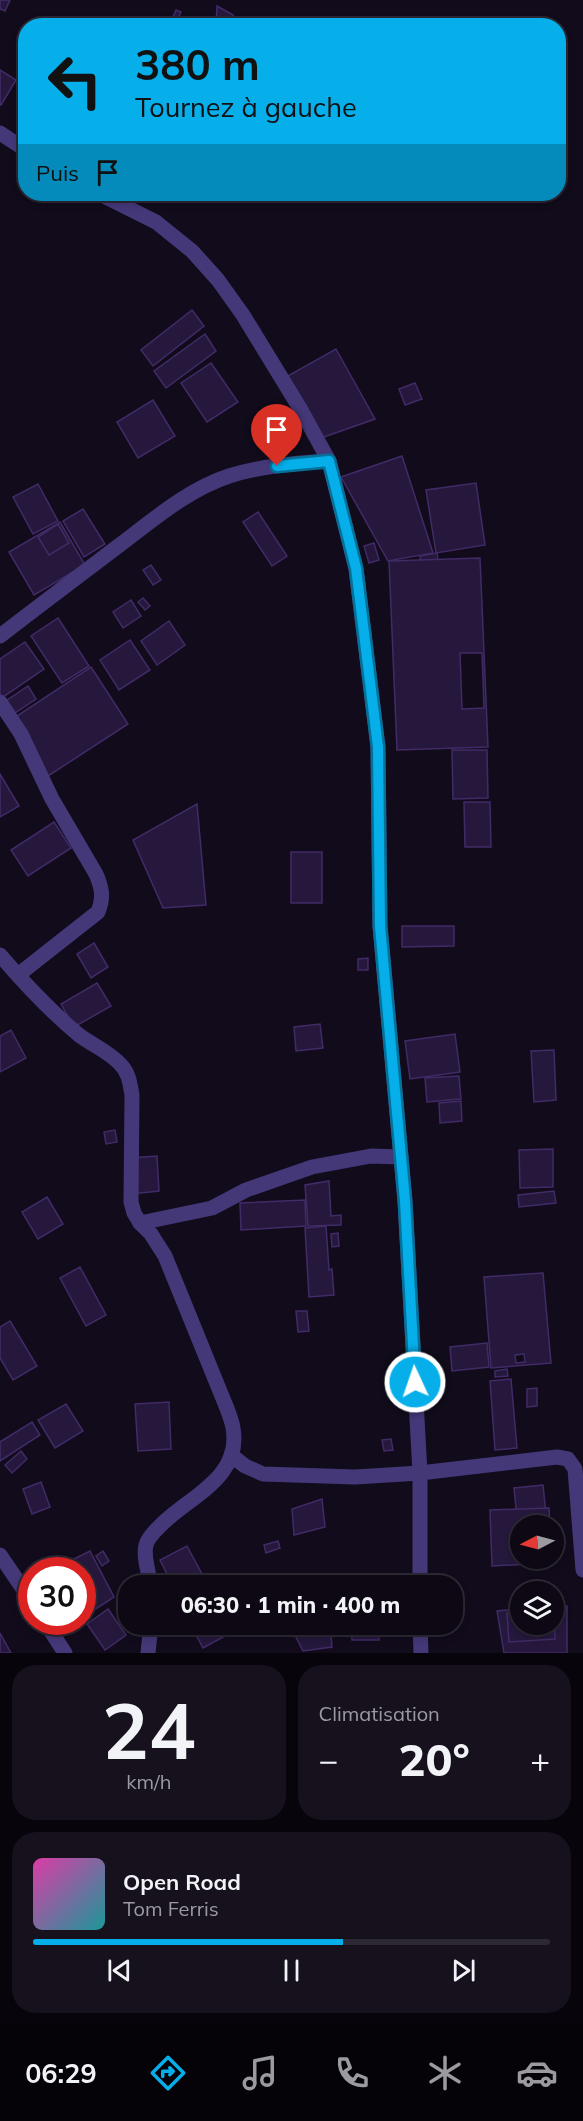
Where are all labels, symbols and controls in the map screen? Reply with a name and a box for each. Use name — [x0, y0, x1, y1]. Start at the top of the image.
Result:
text: 380 m — [135, 38, 260, 91]
icon: left — [36, 42, 114, 120]
text: Tournez à gauche — [135, 90, 357, 124]
icon: arrive — [91, 156, 124, 189]
text: Puis — [36, 159, 79, 187]
pin — [251, 404, 302, 466]
icon: arrive — [260, 413, 293, 446]
position arrow — [383, 1350, 447, 1414]
north arrow — [510, 1515, 564, 1569]
map controls — [510, 1515, 564, 1635]
speed limit sign: 30 — [18, 1557, 96, 1635]
button: layers — [510, 1581, 564, 1635]
text: 06:30 · 1 min · 400 m — [181, 1591, 400, 1619]
text: 24 — [102, 1681, 196, 1779]
text: Climatisation — [319, 1701, 440, 1726]
text: 20° — [399, 1731, 470, 1787]
text: − — [319, 1739, 338, 1780]
text: + — [530, 1739, 550, 1780]
text: km/h — [126, 1769, 171, 1794]
text: Open Road — [123, 1868, 241, 1896]
text: Tom Ferris — [123, 1896, 219, 1921]
icon: previous — [103, 1954, 136, 1987]
icon: pause — [275, 1954, 308, 1987]
icon: next — [447, 1954, 480, 1987]
icon: directions — [147, 2052, 189, 2094]
icon: music — [239, 2052, 281, 2094]
icon: phone — [331, 2052, 373, 2094]
icon: climate — [424, 2052, 466, 2094]
icon: car — [516, 2052, 558, 2094]
text: 06:29 — [25, 2056, 97, 2090]

